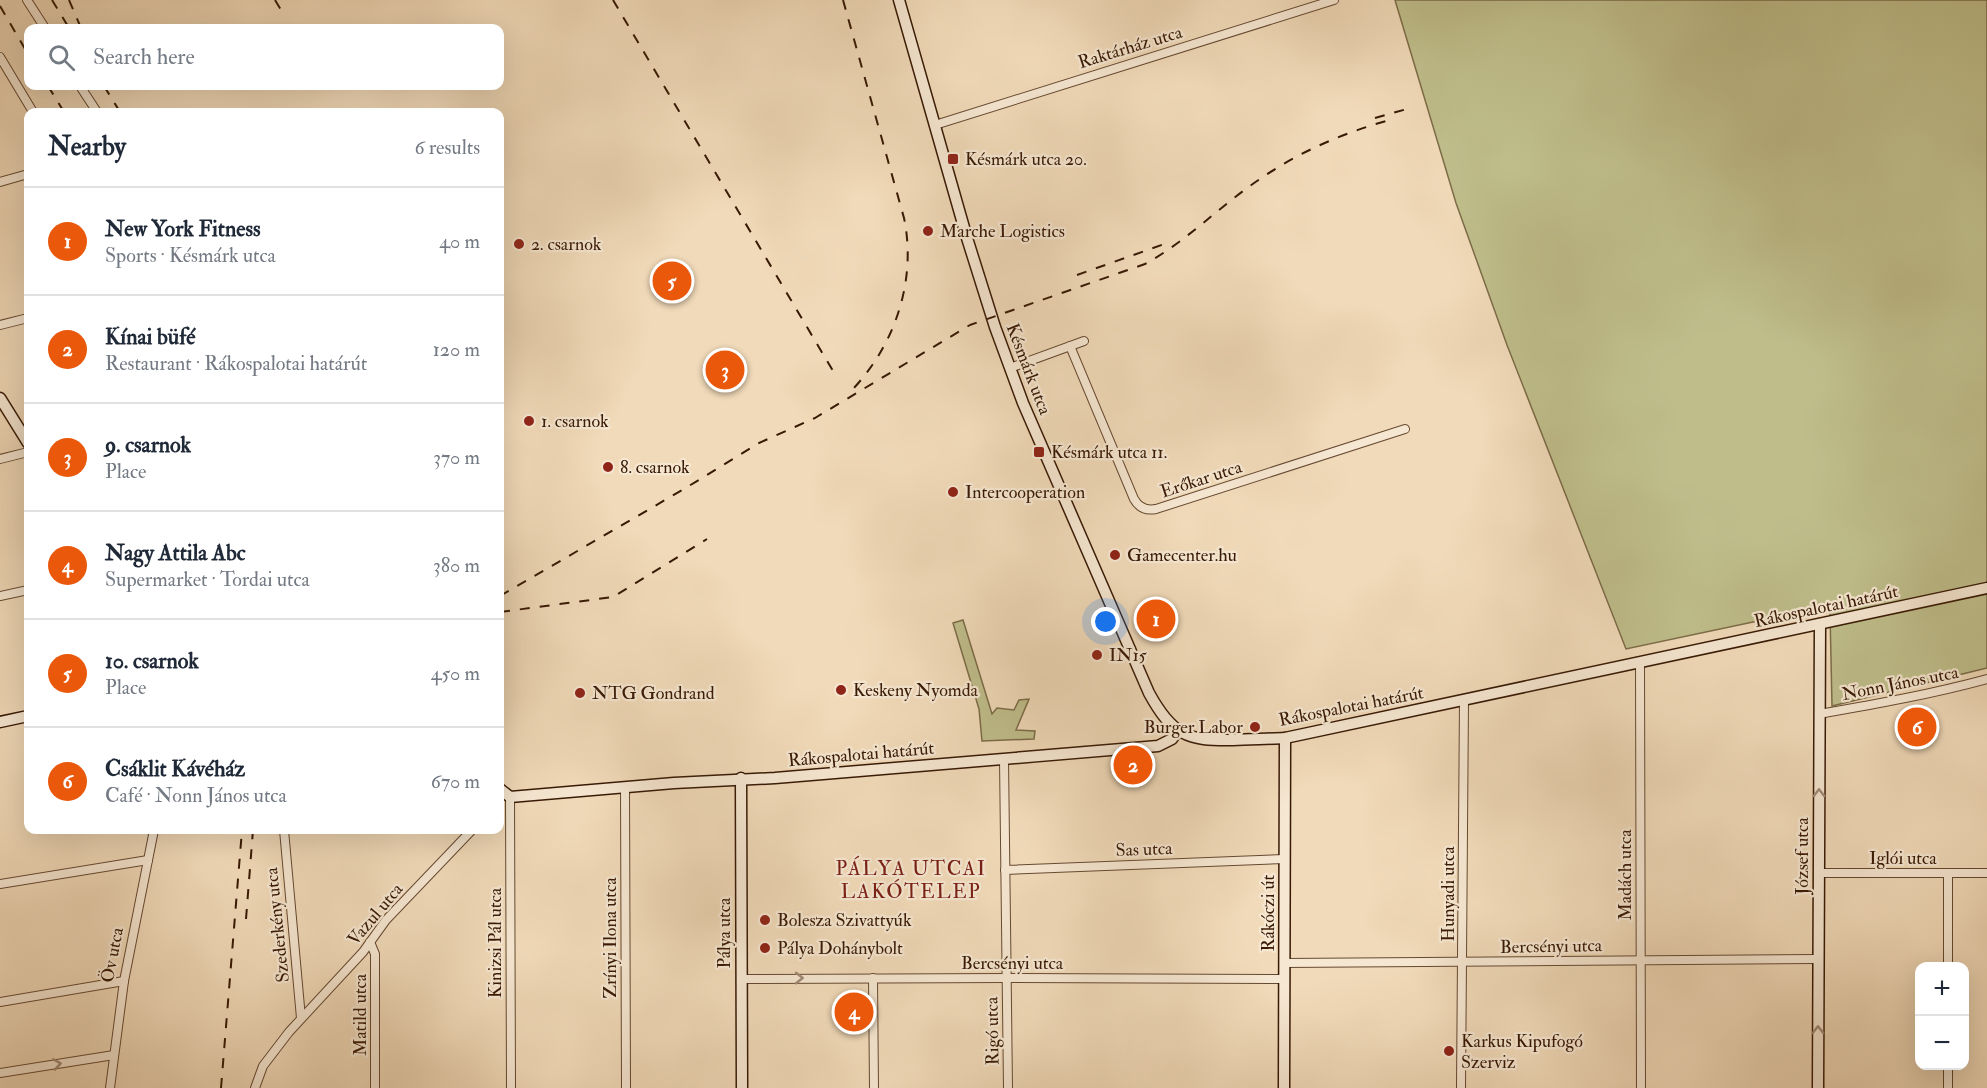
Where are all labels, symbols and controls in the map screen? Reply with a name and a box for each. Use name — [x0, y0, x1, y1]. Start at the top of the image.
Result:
street label: Raktárház utca — [1075, 21, 1186, 74]
search box — [24, 24, 504, 90]
icon: search — [45, 41, 78, 74]
text: Search here — [93, 43, 195, 71]
text: Nearby — [48, 131, 126, 163]
text: 6 results — [414, 135, 480, 160]
place label: Késmárk utca 20. — [965, 148, 1087, 171]
marker: Késmárk utca 20. — [946, 152, 960, 166]
text: New York Fitness — [105, 215, 261, 243]
place label: Marche Logistics — [940, 220, 1065, 243]
marker: Marche Logistics — [921, 224, 935, 238]
text: 1 — [64, 229, 71, 254]
text: 40 m — [439, 229, 480, 254]
place label: 2. csarnok — [531, 233, 602, 256]
marker: 2. csarnok — [512, 237, 526, 251]
text: Sports · Késmárk utca — [105, 243, 276, 268]
pin: 5 — [652, 258, 692, 304]
street label: Késmárk utca — [1001, 320, 1057, 419]
text: Kínai büfé — [105, 323, 195, 351]
text: 2 — [62, 337, 73, 362]
text: 120 m — [433, 337, 480, 362]
pin: 3 — [706, 348, 744, 392]
text: Restaurant · Rákospalotai határút — [105, 351, 367, 376]
place label: 1. csarnok — [541, 410, 609, 433]
marker: 1. csarnok — [522, 414, 536, 428]
text: 9. csarnok — [105, 431, 191, 459]
place label: Késmárk utca 11. — [1051, 441, 1167, 464]
text: 3 — [64, 445, 71, 470]
text: 370 m — [433, 445, 480, 470]
marker: Késmárk utca 11. — [1032, 445, 1046, 459]
street label: Erőkar utca — [1158, 455, 1245, 503]
place label: 8. csarnok — [620, 456, 690, 479]
text: Place — [105, 459, 146, 484]
marker: 8. csarnok — [601, 460, 615, 474]
place label: Intercooperation — [965, 481, 1085, 504]
marker: Intercooperation — [946, 485, 960, 499]
text: Nagy Attila Abc — [105, 539, 246, 567]
place label: Gamecenter.hu — [1127, 544, 1237, 567]
marker: Gamecenter.hu — [1108, 548, 1122, 562]
text: 4 — [62, 553, 73, 578]
text: 380 m — [433, 553, 480, 578]
text: Supermarket · Tordai utca — [105, 567, 310, 592]
street label: Rákospalotai határút — [1752, 580, 1900, 633]
pin: 1 — [1136, 596, 1176, 642]
your location — [1091, 607, 1120, 636]
place label: IN15 — [1109, 644, 1147, 667]
text: 10. csarnok — [105, 647, 199, 675]
marker: IN15 — [1090, 648, 1104, 662]
text: 5 — [63, 661, 72, 686]
text: 450 m — [431, 661, 480, 686]
street label: Nonn János utca — [1840, 661, 1961, 706]
text: Place — [105, 675, 146, 700]
place label: Keskeny Nyomda — [853, 679, 979, 702]
street label: Rákospalotai határút — [1277, 681, 1425, 732]
place label: NTG Gondrand — [592, 682, 715, 705]
marker: Keskeny Nyomda — [834, 683, 848, 697]
marker: NTG Gondrand — [573, 686, 587, 700]
pin: 6 — [1898, 704, 1936, 750]
place label: Burger Labor — [1144, 716, 1243, 739]
marker: Burger Labor — [1248, 720, 1262, 734]
street label: Rákospalotai határút — [787, 737, 935, 772]
pin: 2 — [1114, 742, 1152, 788]
text: Csáklit Kávéház — [105, 755, 245, 783]
text: 6 — [62, 769, 73, 794]
text: 670 m — [431, 769, 480, 794]
text: Café · Nonn János utca — [105, 783, 287, 808]
one-way arrow — [1813, 788, 1825, 797]
street label: József utca — [1791, 817, 1814, 896]
street label: Madách utca — [1614, 829, 1637, 921]
street label: Sas utca — [1115, 837, 1174, 862]
street label: Hunyadi utca — [1437, 846, 1460, 942]
street label: Iglói utca — [1869, 847, 1937, 870]
district label: PÁLYA UTCAI LAKÓTELEP — [835, 855, 987, 904]
street label: Szederkény utca — [260, 866, 295, 984]
street label: Rákóczi út — [1257, 874, 1280, 951]
street label: Zrínyi Ilona utca — [599, 877, 622, 999]
street label: Vazul utca — [343, 878, 409, 950]
street label: Kinizsi Pál utca — [484, 887, 507, 998]
street label: Pálya utca — [713, 897, 736, 968]
place label: Bolesza Szivattyúk — [777, 909, 912, 932]
marker: Bolesza Szivattyúk — [758, 913, 772, 927]
street label: Öv utca — [96, 925, 129, 985]
street label: Bercsényi utca — [1500, 934, 1603, 959]
place label: Pálya Dohánybolt — [777, 937, 903, 960]
marker: Pálya Dohánybolt — [758, 941, 772, 955]
street label: Bercsényi utca — [961, 952, 1064, 975]
map controls — [1915, 962, 1969, 1070]
button: + — [1915, 962, 1969, 1016]
one-way arrow — [795, 972, 804, 985]
street label: Matild utca — [349, 973, 372, 1056]
pin: 4 — [834, 990, 874, 1034]
street label: Rigó utca — [980, 996, 1005, 1066]
button: − — [1915, 1016, 1969, 1070]
one-way arrow — [1812, 1025, 1824, 1034]
place label: Karkus Kipufogó Szerviz — [1461, 1030, 1583, 1074]
marker: Karkus Kipufogó Szerviz — [1442, 1044, 1456, 1058]
one-way arrow — [52, 1058, 62, 1071]

